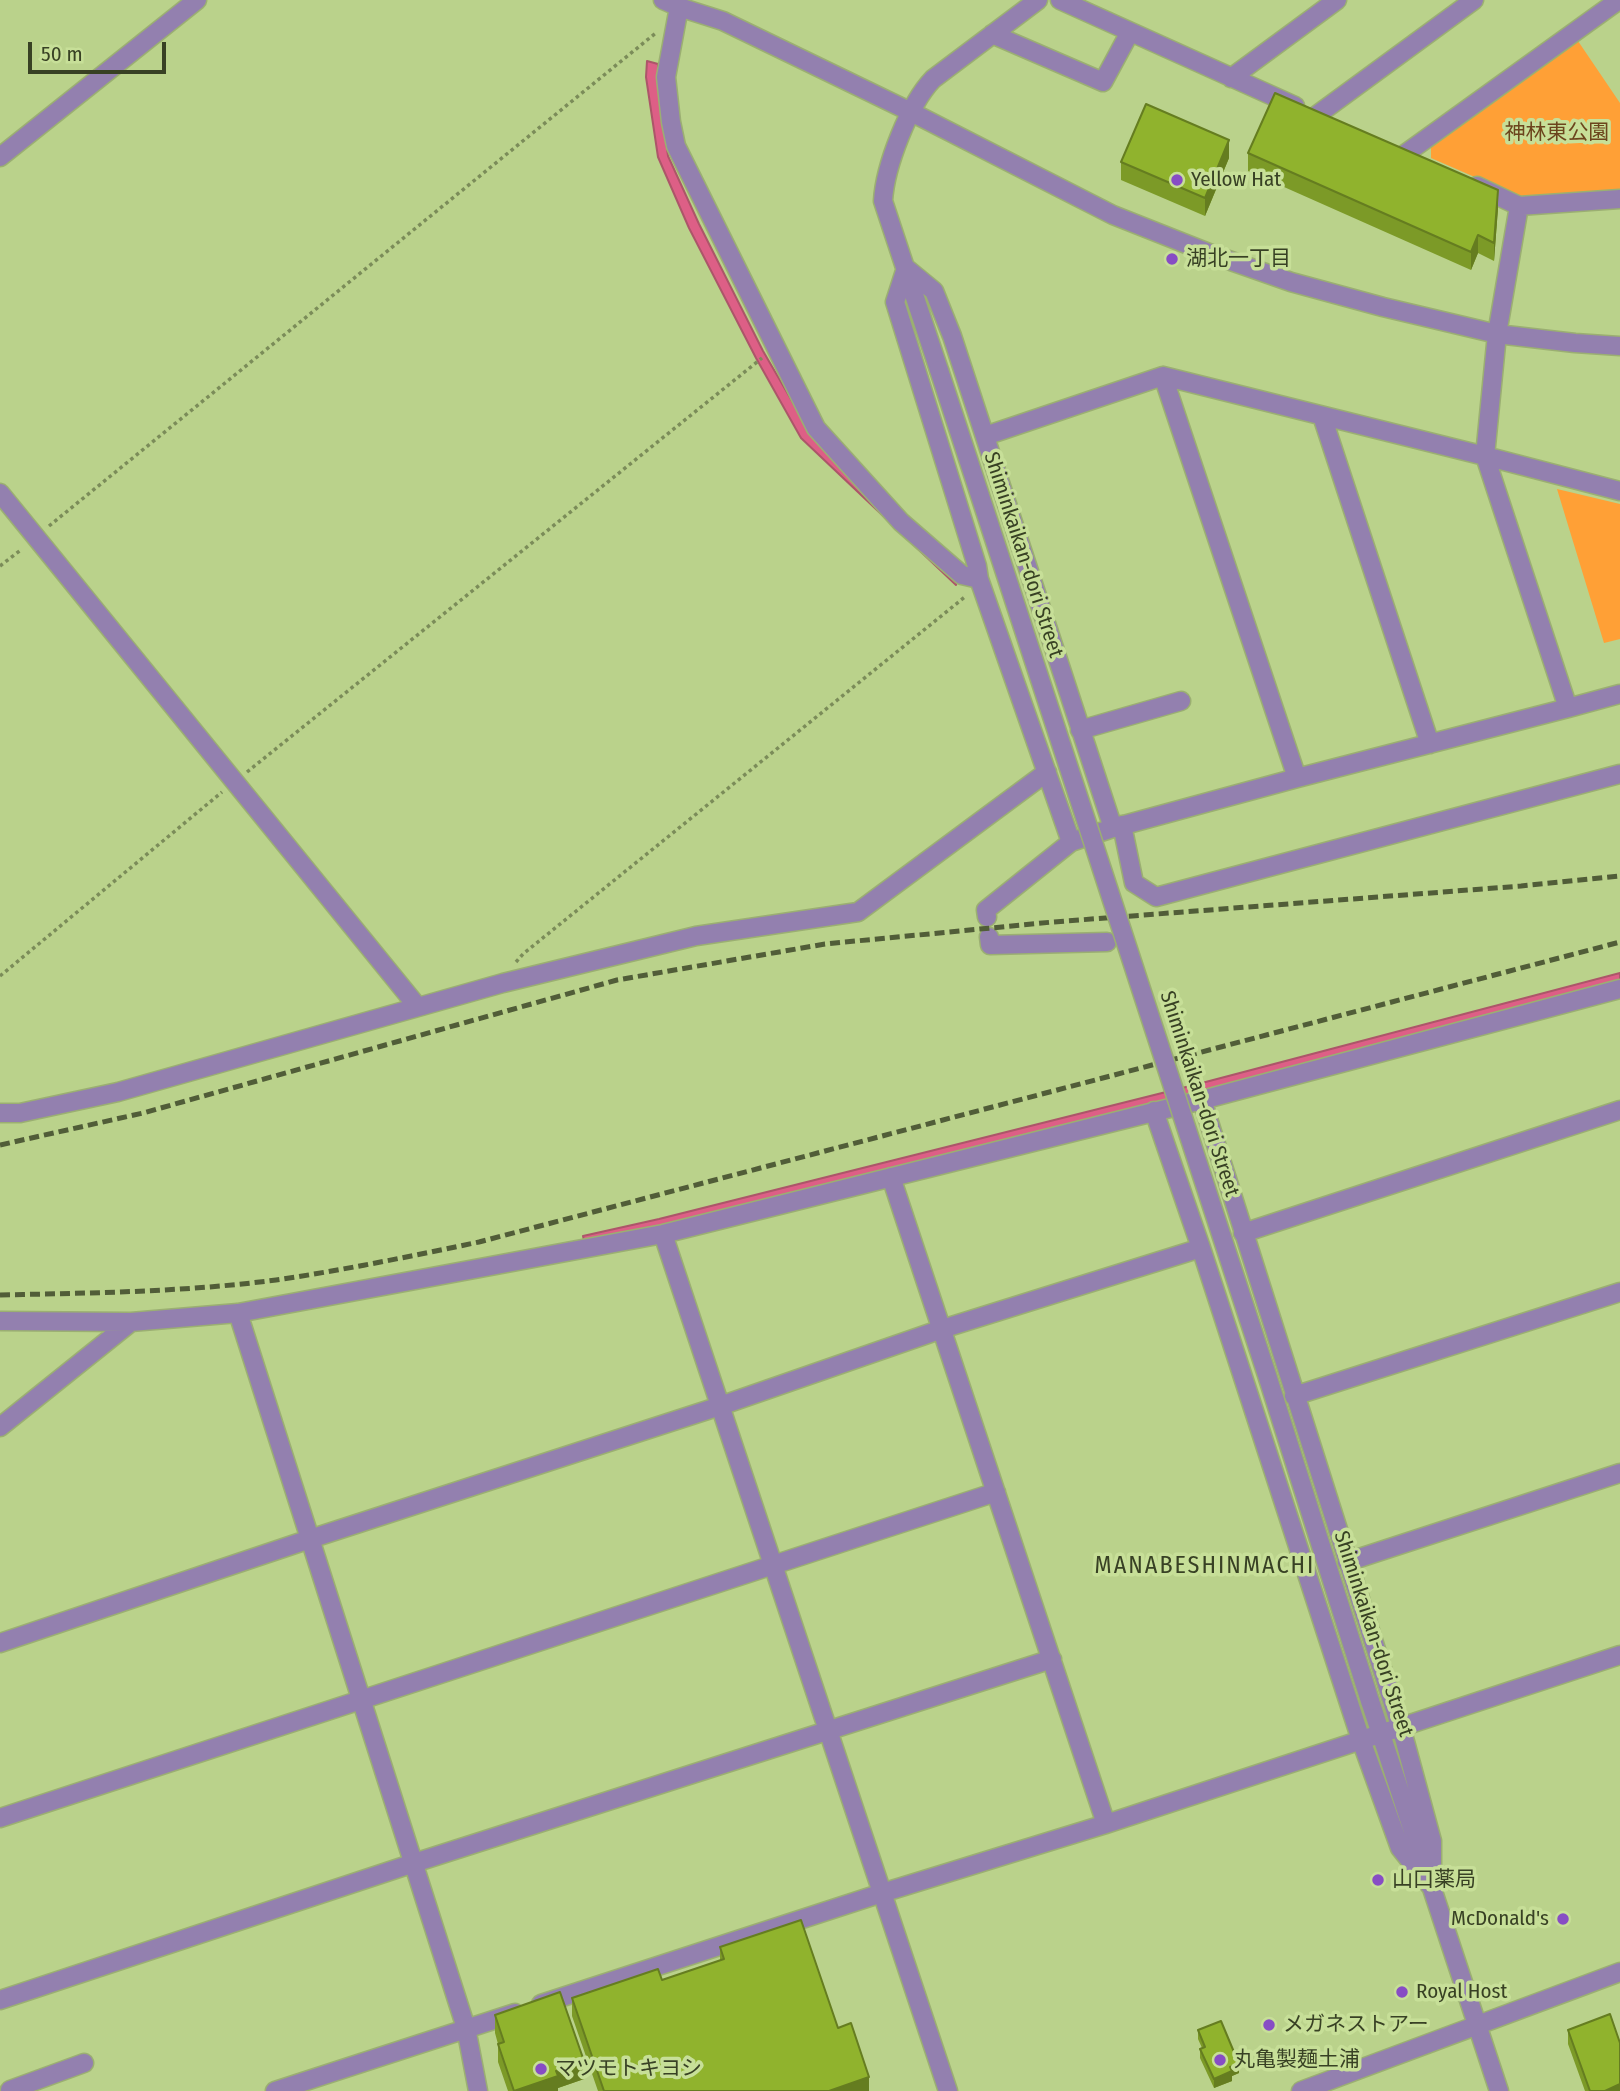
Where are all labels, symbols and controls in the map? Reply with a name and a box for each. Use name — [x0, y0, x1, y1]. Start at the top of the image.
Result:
scale bar — [32, 28, 170, 72]
text: 50 m — [41, 41, 83, 67]
park label: 神林東公園 — [1505, 120, 1609, 146]
place label: Yellow Hat — [1191, 167, 1281, 193]
marker: Yellow Hat — [1169, 172, 1185, 188]
place label: 湖北一丁目 — [1186, 246, 1291, 272]
marker: 湖北一丁目 — [1164, 251, 1180, 267]
street label: Shiminkaikan-dori Street — [978, 449, 1068, 661]
street label: Shiminkaikan-dori Street — [1154, 988, 1244, 1200]
street label: Shiminkaikan-dori Street — [1328, 1528, 1418, 1740]
district label: MANABESHINMACHI — [1096, 1552, 1314, 1580]
place label: 山口薬局 — [1392, 1867, 1476, 1893]
marker: 山口薬局 — [1370, 1872, 1386, 1888]
place label: McDonald's — [1451, 1906, 1549, 1932]
marker: McDonald's — [1555, 1911, 1571, 1927]
place label: Royal Host — [1416, 1979, 1507, 2005]
marker: Royal Host — [1394, 1984, 1410, 2000]
place label: メガネストアー — [1283, 2012, 1429, 2038]
marker: メガネストアー — [1261, 2017, 1277, 2033]
place label: 丸亀製麺土浦 — [1234, 2047, 1360, 2073]
marker: 丸亀製麺土浦 — [1212, 2052, 1228, 2068]
place label: マツモトキヨシ — [555, 2056, 702, 2082]
marker: マツモトキヨシ — [533, 2061, 549, 2077]

